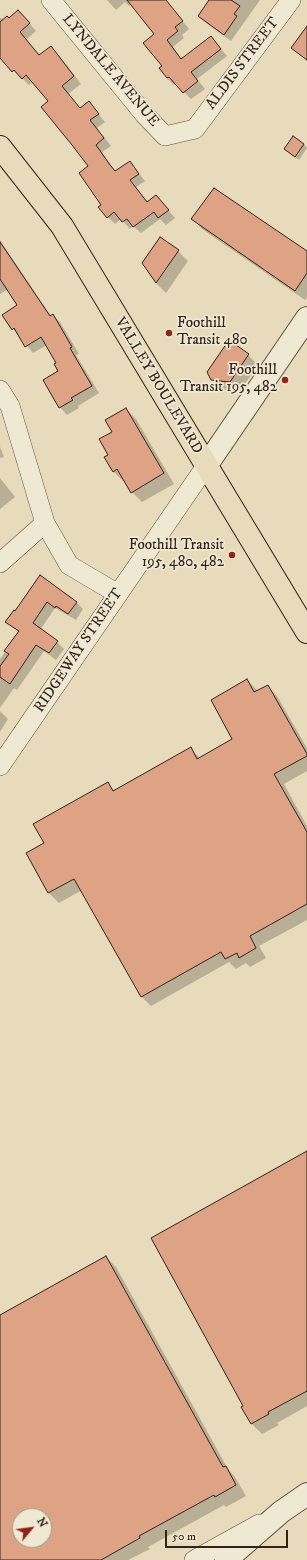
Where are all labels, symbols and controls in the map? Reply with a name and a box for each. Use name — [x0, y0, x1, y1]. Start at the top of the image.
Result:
street label: LYNDALE AVENUE — [58, 11, 162, 131]
street label: ALDIS STREET — [203, 14, 283, 114]
street label: VALLEY BOULEVARD — [110, 314, 206, 458]
place label: Foothill Transit 480 — [177, 315, 248, 350]
marker: Foothill Transit 480 — [164, 328, 174, 338]
place label: Foothill Transit 195, 482 — [180, 362, 277, 397]
marker: Foothill Transit 195, 482 — [280, 375, 290, 385]
place label: Foothill Transit 195, 480, 482 — [129, 537, 224, 572]
marker: Foothill Transit 195, 480, 482 — [227, 550, 237, 560]
street label: RIDGEWAY STREET — [31, 586, 127, 716]
north arrow — [12, 1508, 52, 1548]
text: N — [33, 1515, 50, 1530]
scale bar — [167, 1522, 290, 1548]
text: 50 m — [172, 1529, 196, 1544]

